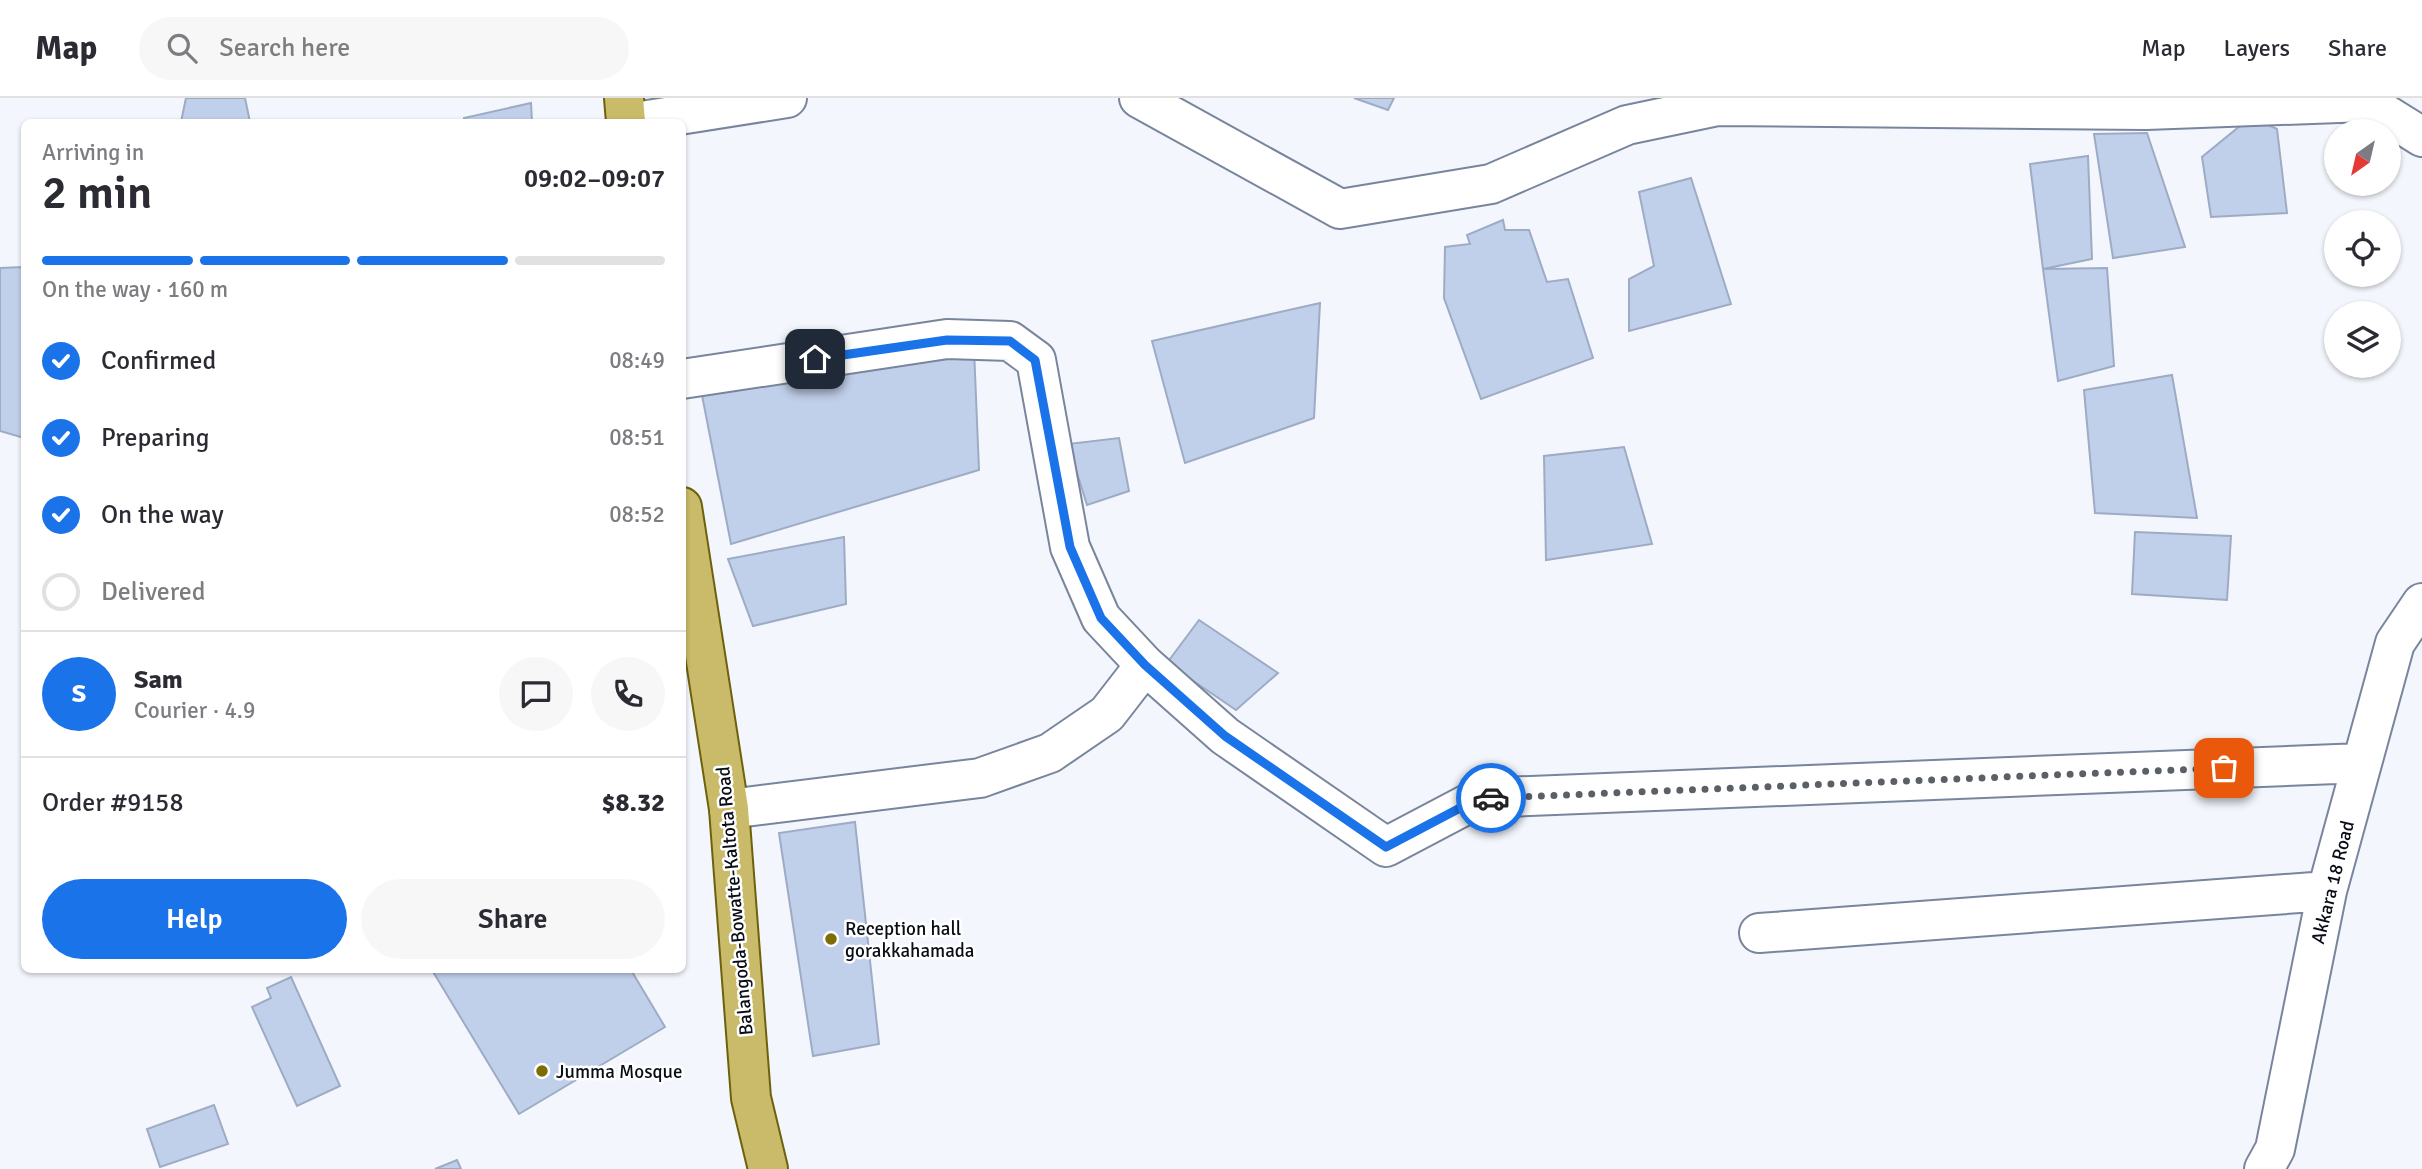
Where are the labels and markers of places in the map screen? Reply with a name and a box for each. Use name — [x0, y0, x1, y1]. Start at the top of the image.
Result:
pin — [785, 329, 845, 389]
pin — [2194, 738, 2254, 798]
place label: Reception hall gorakkahamada — [845, 917, 974, 963]
marker: Reception hall gorakkahamada — [823, 931, 839, 947]
place label: Jumma Mosque — [556, 1060, 682, 1084]
marker: Jumma Mosque — [534, 1063, 550, 1079]

